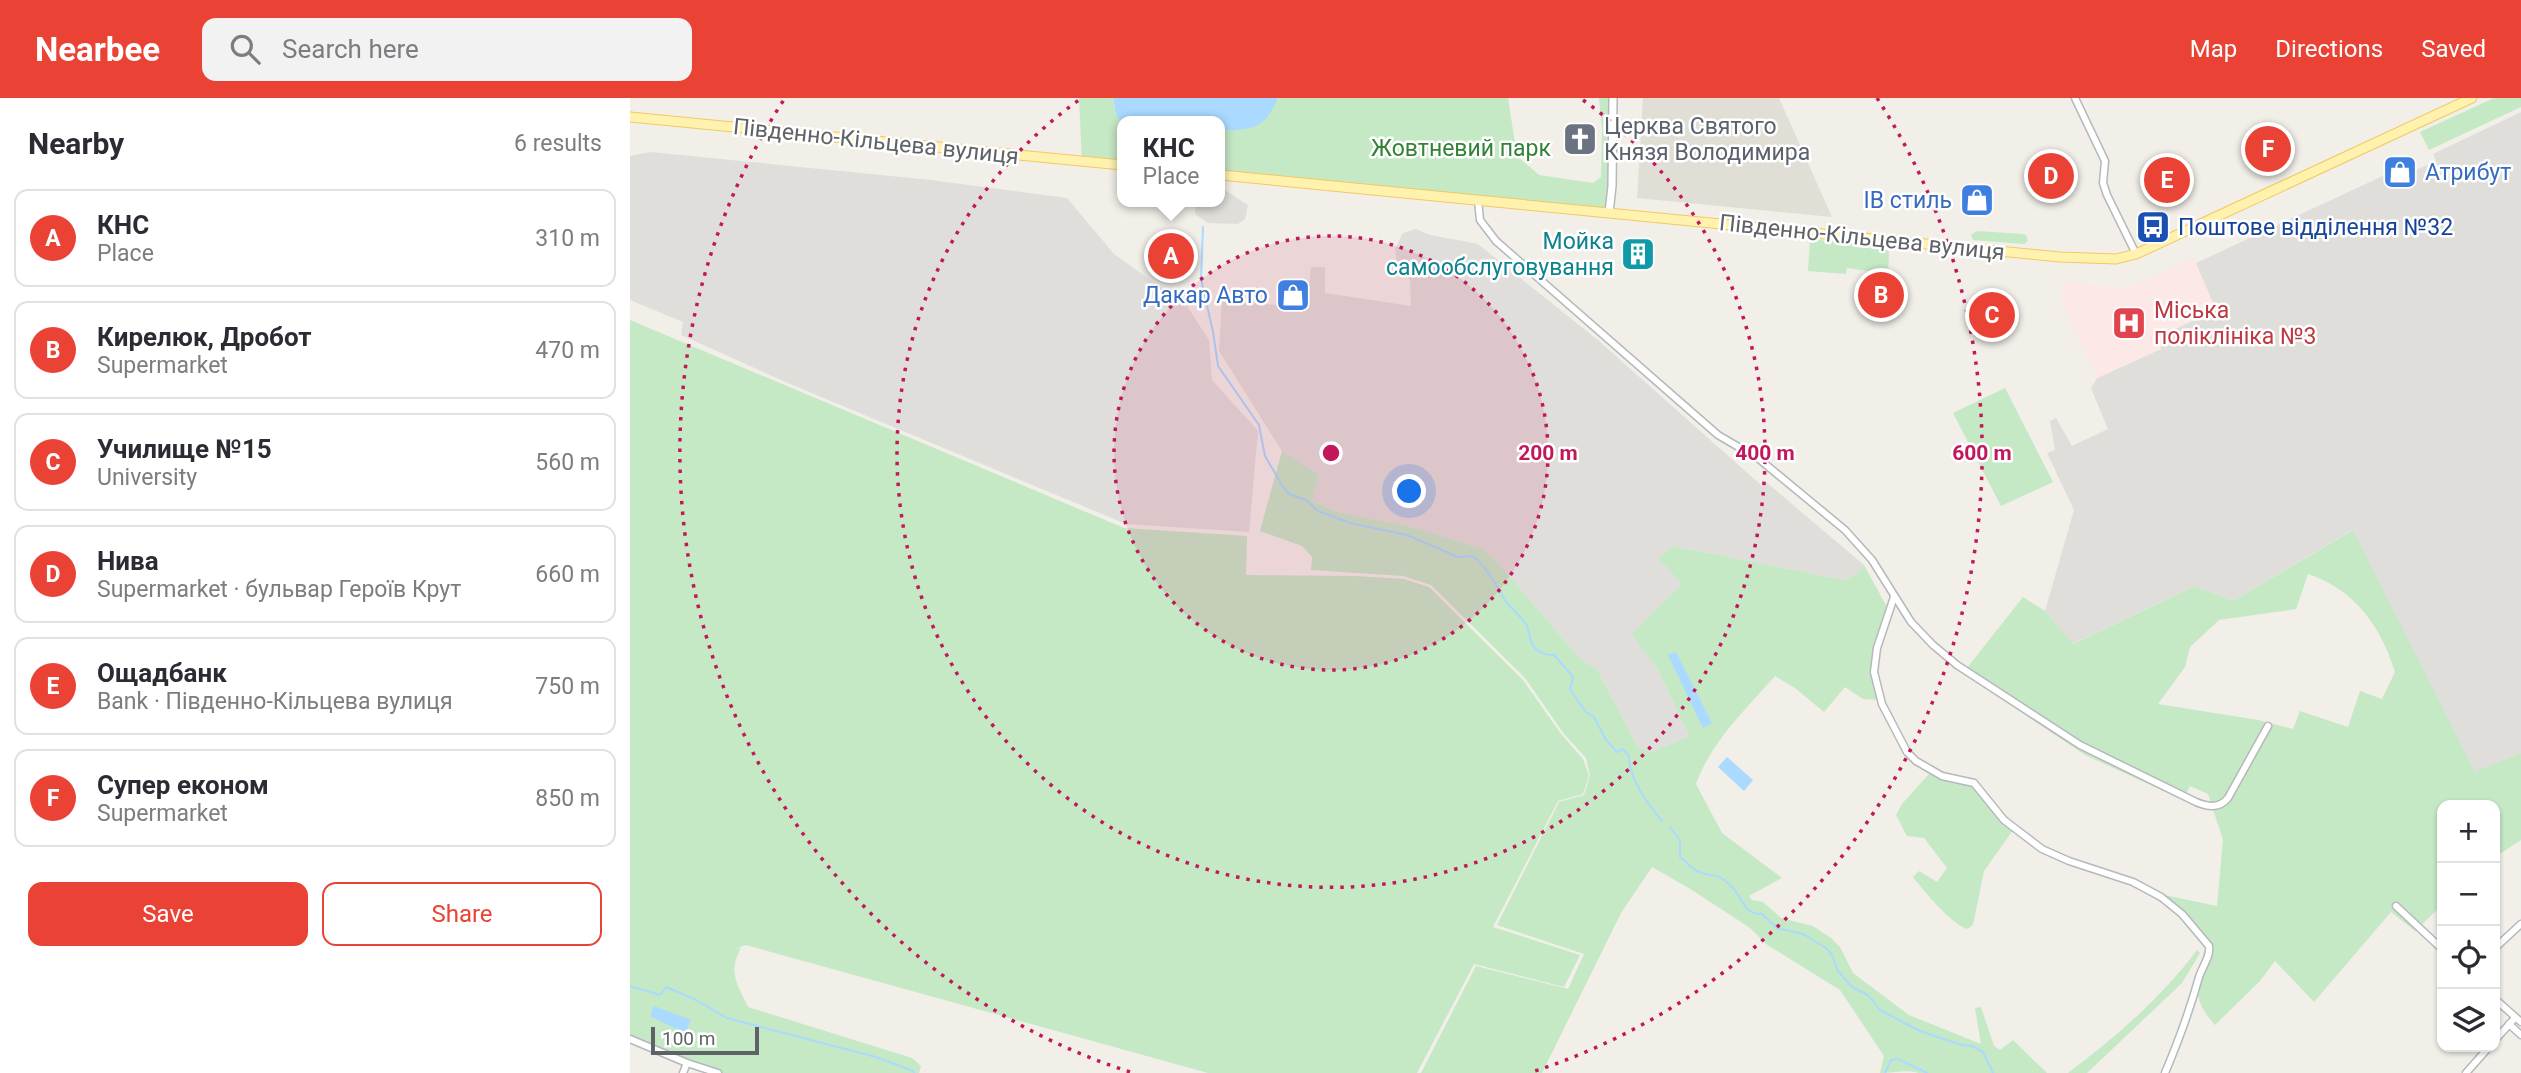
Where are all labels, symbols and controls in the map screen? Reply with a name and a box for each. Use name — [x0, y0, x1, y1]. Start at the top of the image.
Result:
search box — [202, 18, 692, 81]
text: Nearbee — [35, 30, 160, 69]
icon: search — [226, 30, 264, 68]
text: Search here — [282, 34, 419, 64]
text: Map — [2190, 35, 2237, 63]
text: Directions — [2275, 35, 2383, 63]
text: Saved — [2421, 35, 2486, 63]
street label: Південно-Кільцева вулиця — [732, 113, 1020, 170]
place label: Церква Святого Князя Володимира — [1604, 113, 1810, 166]
popup — [1117, 116, 1225, 207]
church icon: Церква Святого Князя Володимира — [1561, 120, 1599, 158]
pin: F — [2245, 123, 2291, 175]
text: Nearby — [28, 126, 124, 161]
text: 6 results — [514, 130, 602, 157]
text: КНС — [1143, 133, 1195, 163]
park label: Жовтневий парк — [1371, 135, 1551, 162]
pin: D — [2028, 150, 2074, 202]
shop icon: Атрибут — [2381, 153, 2419, 191]
pin: E — [2144, 154, 2190, 206]
place label: Атрибут — [2425, 159, 2511, 186]
text: Place — [1143, 163, 1199, 190]
shop icon: ІВ стиль — [1958, 181, 1996, 219]
place label: ІВ стиль — [1864, 187, 1952, 214]
bus stop icon: Поштове відділення №32 — [2134, 208, 2172, 246]
street label: Південно-Кільцева вулиця — [1718, 209, 2006, 266]
text: КНС — [97, 210, 149, 240]
place label: Поштове відділення №32 — [2178, 214, 2453, 241]
text: A — [45, 225, 61, 252]
text: 310 m — [535, 225, 600, 252]
place label: Мойка самообслуговування — [1386, 228, 1614, 281]
pin: A — [1148, 230, 1194, 282]
building icon: Мойка самообслуговування — [1619, 235, 1657, 273]
text: Place — [97, 240, 154, 267]
pin: B — [1858, 269, 1904, 321]
shop icon: Дакар Авто — [1274, 276, 1312, 314]
place label: Дакар Авто — [1143, 282, 1268, 309]
pin: C — [1969, 289, 2015, 341]
place label: Міська поліклініка №3 — [2154, 297, 2317, 350]
hospital icon: Міська поліклініка №3 — [2110, 304, 2148, 342]
text: Кирелюк, Дробот — [97, 322, 312, 352]
text: B — [46, 337, 60, 364]
text: 470 m — [535, 337, 600, 364]
text: Supermarket — [97, 352, 228, 379]
text: Училище №15 — [97, 434, 272, 464]
centre of rings — [1319, 441, 1343, 465]
text: 200 m — [1518, 441, 1578, 465]
text: 400 m — [1735, 441, 1795, 465]
text: 600 m — [1952, 441, 2012, 465]
text: C — [45, 449, 61, 476]
text: 560 m — [535, 449, 600, 476]
text: University — [97, 464, 197, 491]
your location — [1392, 474, 1426, 508]
text: Нива — [97, 546, 159, 576]
text: D — [46, 561, 60, 588]
text: 660 m — [535, 561, 600, 588]
text: Supermarket · бульвар Героїв Крут — [97, 576, 461, 603]
text: Ощадбанк — [97, 658, 227, 688]
text: E — [47, 673, 59, 700]
text: 750 m — [535, 673, 600, 700]
text: Bank · Південно-Кільцева вулиця — [97, 688, 453, 715]
text: Супер економ — [97, 770, 269, 800]
text: F — [47, 785, 59, 812]
text: 850 m — [535, 785, 600, 812]
text: Supermarket — [97, 800, 228, 827]
map controls — [2437, 800, 2500, 1052]
button: + — [2437, 800, 2500, 863]
button: − — [2437, 863, 2500, 926]
button: Save — [28, 882, 308, 946]
button: Share — [322, 882, 602, 946]
button: locate — [2437, 926, 2500, 989]
button: layers — [2437, 989, 2500, 1052]
scale bar — [651, 1024, 760, 1056]
text: 100 m — [662, 1027, 715, 1050]

